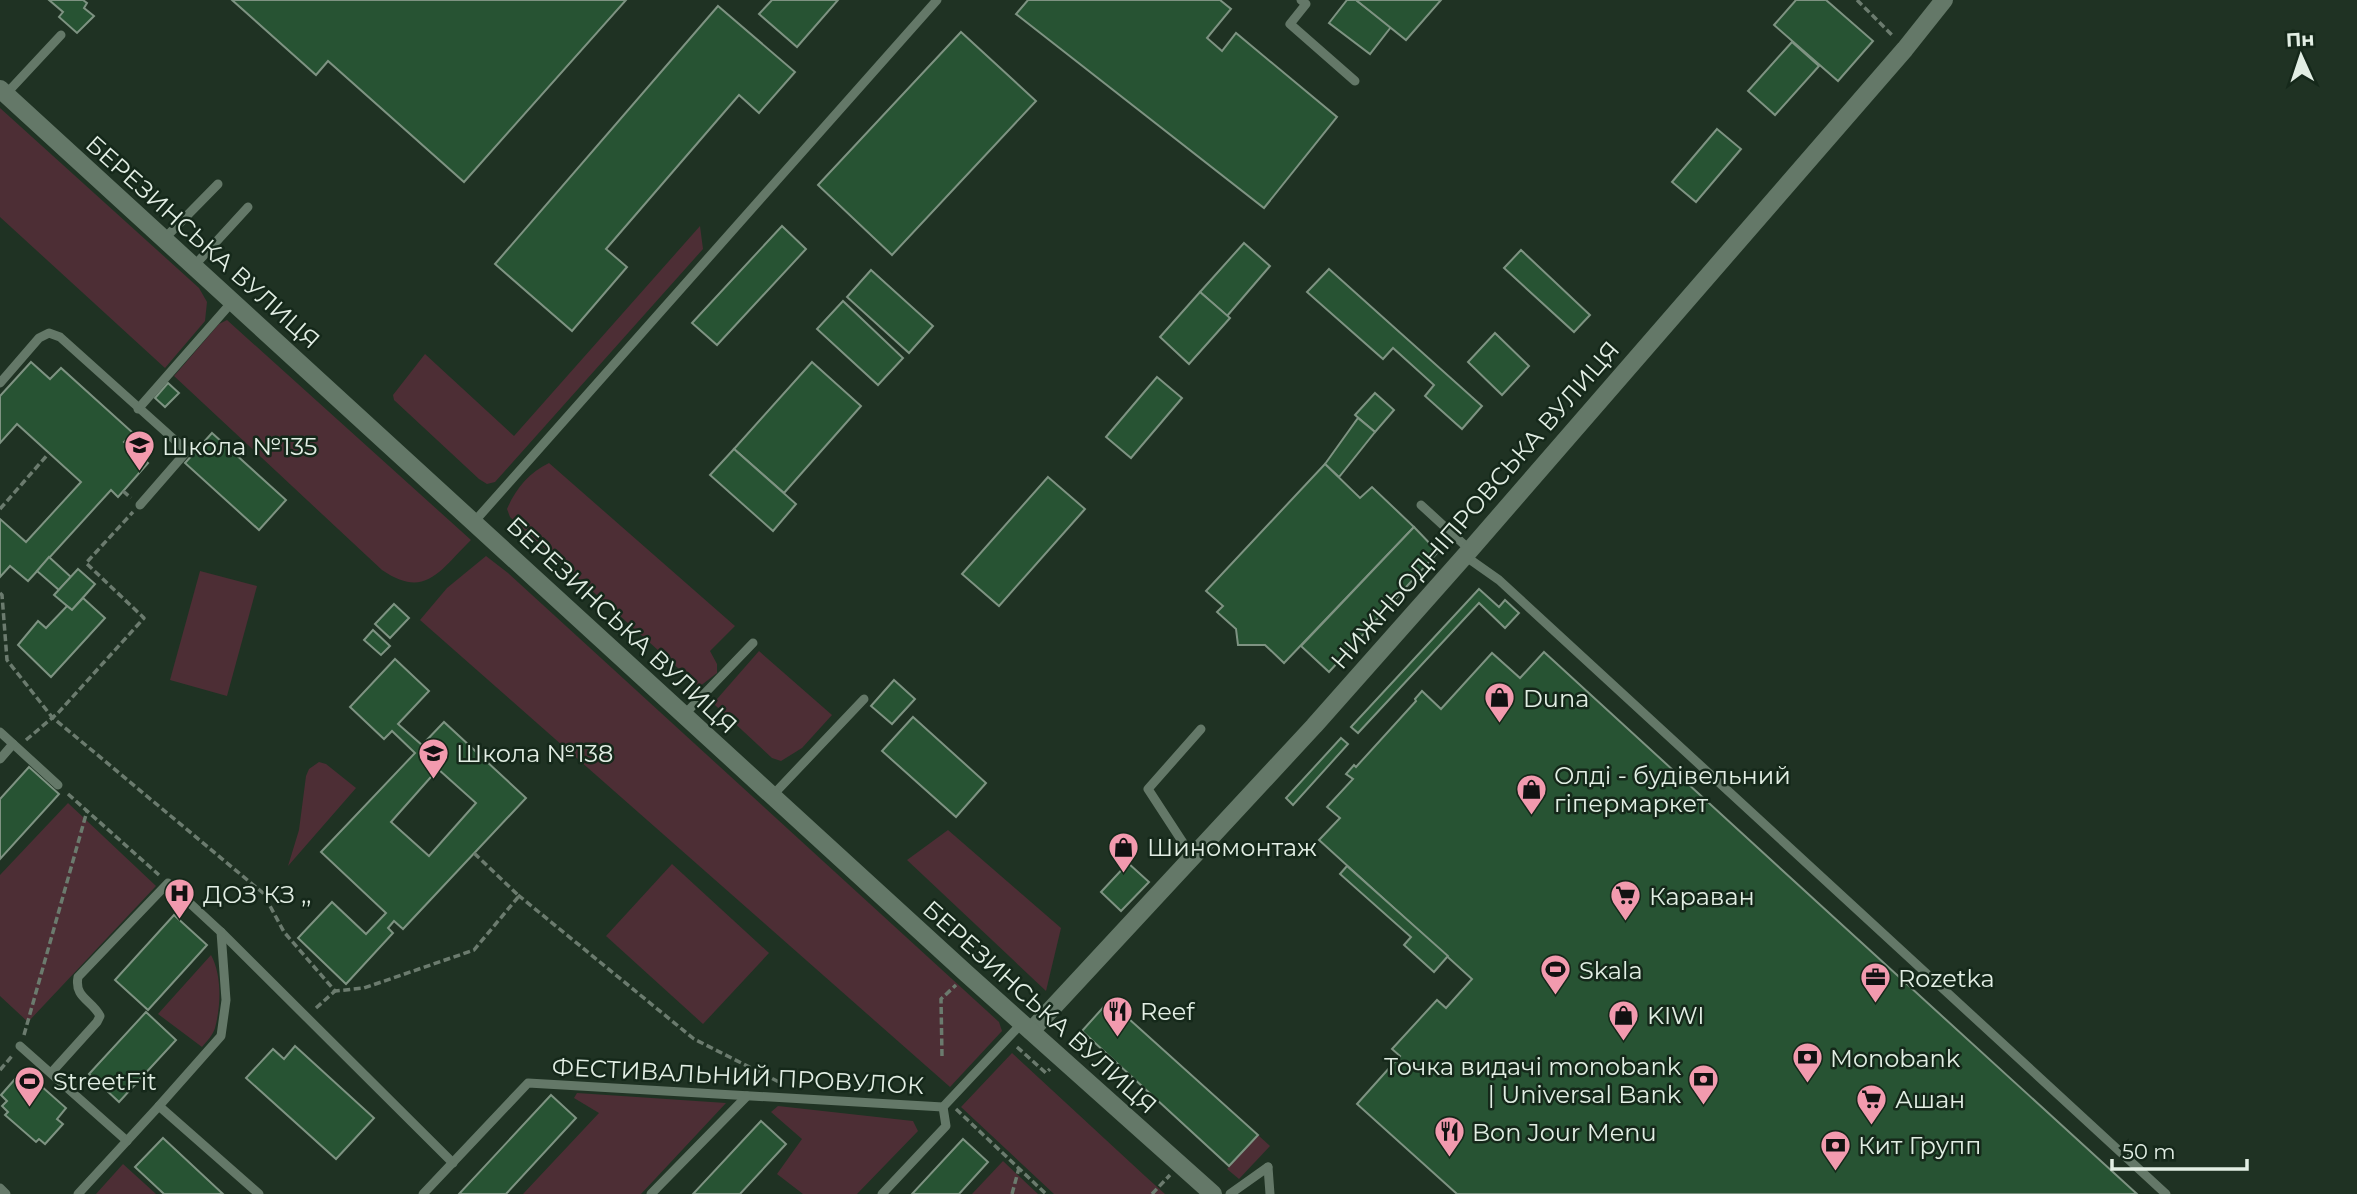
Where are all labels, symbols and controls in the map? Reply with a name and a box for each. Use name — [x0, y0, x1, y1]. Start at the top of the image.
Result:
north arrow — [2266, 21, 2336, 91]
text: Пн — [2285, 27, 2315, 52]
street label: БЕРЕЗИНСЬКА ВУЛИЦЯ — [80, 129, 326, 355]
street label: НИЖНЬОДНІПРОВСЬКА ВУЛИЦЯ — [1325, 335, 1625, 675]
school or university icon: Школа №135 — [122, 429, 156, 473]
place label: Школа №135 — [162, 432, 317, 461]
street label: БЕРЕЗИНСЬКА ВУЛИЦЯ — [501, 510, 743, 740]
shop icon: Duna — [1483, 681, 1517, 725]
place label: Duna — [1523, 684, 1589, 713]
school or university icon: Школа №138 — [416, 736, 450, 780]
place label: Школа №138 — [456, 739, 613, 768]
place label: Олді - будівельний гіпермаркет — [1554, 761, 1791, 818]
shop icon: Олді - будівельний гіпермаркет — [1514, 772, 1548, 816]
shop icon: Шиномонтаж — [1107, 830, 1141, 874]
place label: Шиномонтаж — [1147, 833, 1317, 862]
hospital icon: ДОЗ КЗ ,, — [163, 877, 197, 921]
supermarket icon: Караван — [1609, 879, 1643, 923]
place label: ДОЗ КЗ ,, — [203, 880, 311, 909]
place label: Караван — [1649, 882, 1755, 911]
street label: БЕРЕЗИНСЬКА ВУЛИЦЯ — [917, 894, 1163, 1120]
sports icon: Skala — [1539, 953, 1573, 997]
place label: Skala — [1579, 956, 1643, 985]
office icon: Rozetka — [1858, 961, 1892, 1005]
place label: Rozetka — [1898, 964, 1995, 993]
restaurant icon: Reef — [1100, 994, 1134, 1038]
place label: Reef — [1140, 997, 1195, 1026]
shop icon: KIWI — [1607, 998, 1641, 1042]
place label: KIWI — [1647, 1001, 1705, 1030]
bank icon: Monobank — [1790, 1041, 1824, 1085]
place label: Monobank — [1830, 1044, 1961, 1073]
street label: ФЕСТИВАЛЬНИЙ ПРОВУЛОК — [551, 1052, 925, 1100]
place label: Точка видачі monobank | Universal Bank — [1384, 1052, 1682, 1109]
bank icon: Точка видачі monobank | Universal Bank — [1687, 1063, 1721, 1107]
sports icon: StreetFit — [13, 1064, 47, 1108]
place label: StreetFit — [53, 1067, 157, 1096]
supermarket icon: Ашан — [1855, 1082, 1889, 1126]
place label: Ашан — [1895, 1085, 1965, 1114]
restaurant icon: Bon Jour Menu — [1432, 1115, 1466, 1159]
place label: Bon Jour Menu — [1472, 1118, 1657, 1147]
bank icon: Кит Групп — [1818, 1128, 1852, 1172]
scale bar — [2112, 1128, 2247, 1172]
place label: Кит Групп — [1858, 1131, 1981, 1160]
text: 50 m — [2122, 1139, 2176, 1164]

